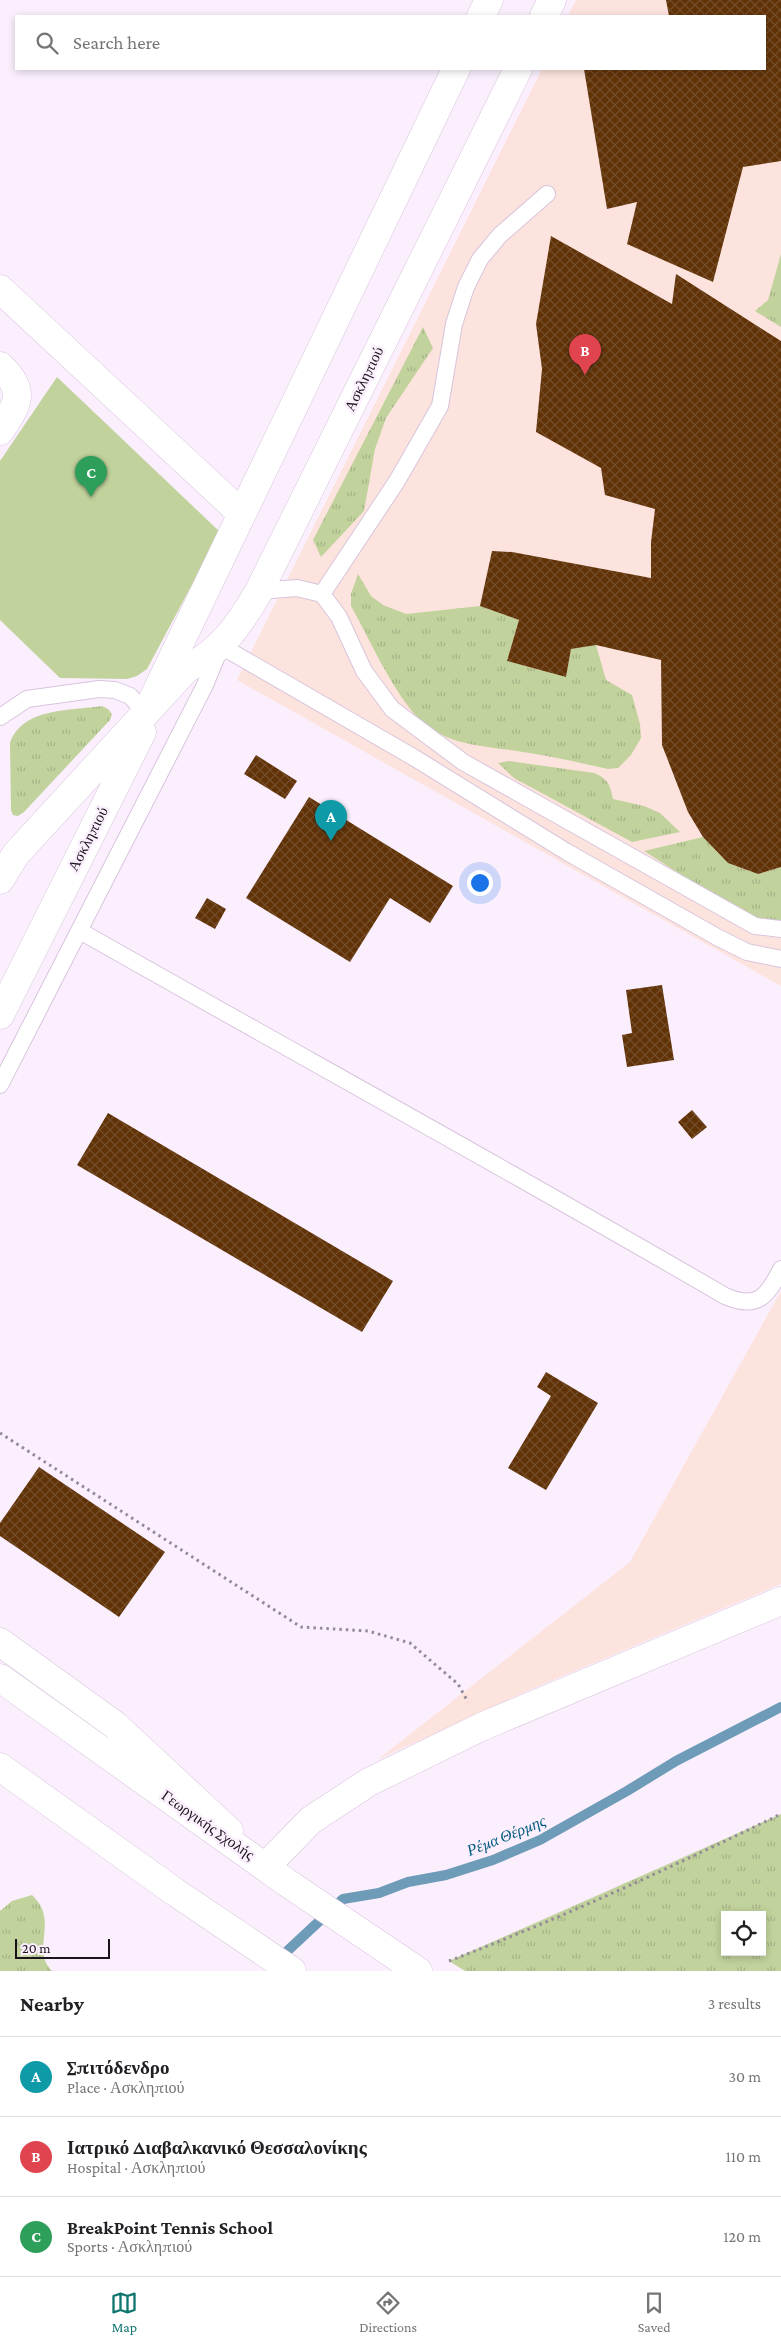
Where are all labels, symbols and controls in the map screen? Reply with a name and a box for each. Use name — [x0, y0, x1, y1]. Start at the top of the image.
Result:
search box — [15, 15, 766, 70]
icon: search — [33, 29, 61, 57]
text: Search here — [73, 32, 160, 53]
pin: B — [569, 334, 601, 375]
street label: Ασκληπιού — [342, 344, 386, 414]
pin: C — [75, 456, 107, 497]
pin: A — [315, 800, 347, 841]
street label: Ασκληπιού — [65, 804, 111, 874]
your location — [467, 870, 493, 896]
street label: Γεωργικής Σχολής — [159, 1787, 257, 1863]
water label: Ρέμα Θέρμης — [463, 1812, 549, 1860]
map controls — [721, 1911, 766, 1956]
button: locate — [721, 1911, 766, 1956]
scale bar — [15, 1936, 110, 1959]
text: 20 m — [22, 1940, 50, 1956]
text: Nearby — [20, 1992, 84, 2016]
text: 3 results — [708, 1995, 761, 2012]
text: Σπιτόδενδρο — [67, 2057, 170, 2078]
text: A — [31, 2068, 41, 2085]
text: 30 m — [729, 2068, 761, 2085]
text: Place · Ασκληπιού — [67, 2079, 184, 2096]
text: Ιατρικό Διαβαλκανικό Θεσσαλονίκης — [67, 2137, 367, 2158]
text: B — [31, 2148, 41, 2165]
text: 110 m — [725, 2148, 761, 2165]
text: Hospital · Ασκληπιού — [67, 2159, 205, 2176]
text: BreakPoint Tennis School — [67, 2217, 273, 2238]
text: C — [31, 2228, 41, 2245]
text: 120 m — [723, 2228, 761, 2245]
text: Sports · Ασκληπιού — [67, 2238, 192, 2255]
tab: Map — [110, 2289, 138, 2335]
tab: Directions — [359, 2289, 417, 2335]
tab: Saved — [638, 2289, 671, 2335]

